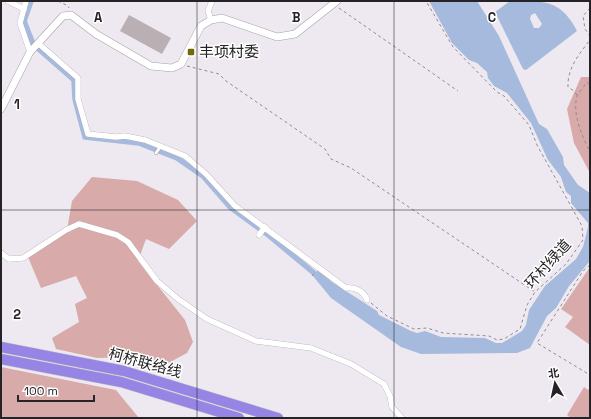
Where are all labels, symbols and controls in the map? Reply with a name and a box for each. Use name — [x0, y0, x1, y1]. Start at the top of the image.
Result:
text: A — [94, 9, 103, 26]
text: B — [292, 9, 301, 26]
text: C — [488, 9, 496, 26]
place label: 丰项村委 — [199, 42, 259, 61]
marker: 丰项村委 — [186, 47, 196, 57]
text: 1 — [14, 96, 20, 113]
street label: 环村绿道 — [520, 235, 575, 292]
text: 2 — [13, 306, 21, 323]
street label: 柯桥联络线 — [106, 344, 184, 381]
north arrow — [535, 363, 575, 403]
text: 北 — [547, 365, 560, 381]
scale bar — [18, 377, 94, 403]
text: 100 m — [24, 383, 58, 399]

